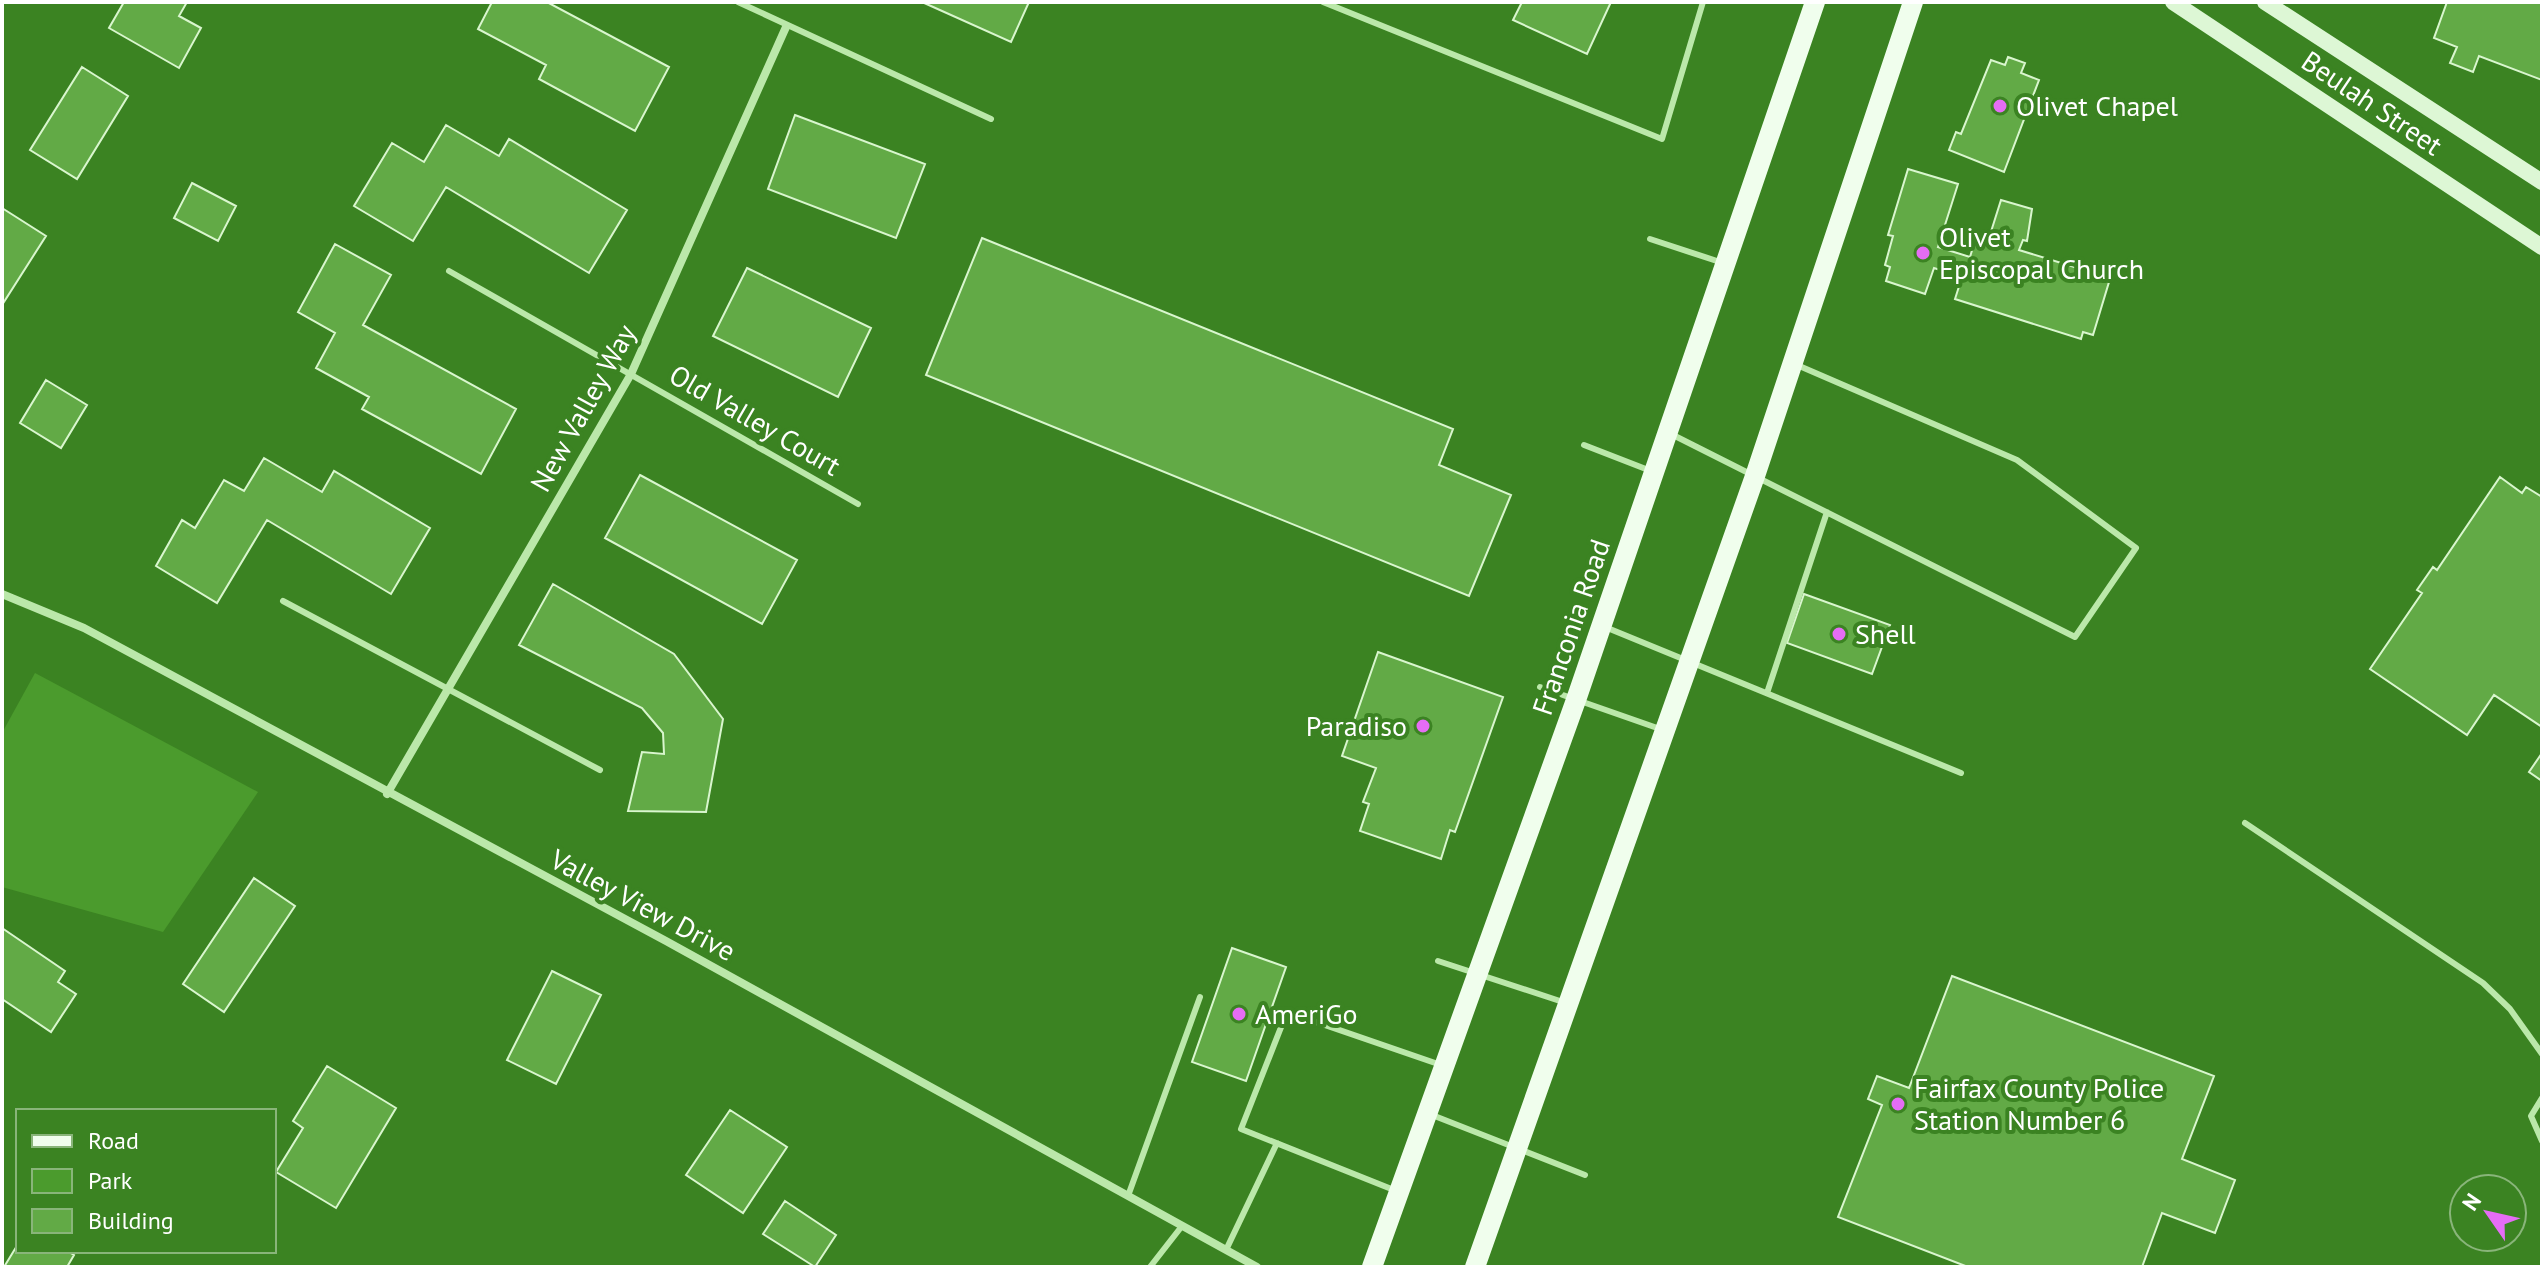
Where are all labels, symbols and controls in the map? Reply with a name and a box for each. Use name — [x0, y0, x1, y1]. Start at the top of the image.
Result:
street label: Beulah Street — [2295, 42, 2450, 164]
place label: Olivet Chapel — [2016, 87, 2178, 124]
marker: Olivet Chapel — [1991, 97, 2009, 115]
place label: Olivet Episcopal Church — [1939, 218, 2144, 287]
marker: Olivet Episcopal Church — [1914, 244, 1932, 262]
street label: New Valley Way — [521, 318, 644, 498]
street label: Old Valley Court — [663, 356, 848, 484]
street label: Franconia Road — [1523, 534, 1618, 720]
place label: Shell — [1855, 615, 1916, 652]
marker: Shell — [1830, 625, 1848, 643]
place label: Paradiso — [1306, 707, 1407, 744]
marker: Paradiso — [1414, 717, 1432, 735]
street label: Valley View Drive — [543, 840, 742, 969]
place label: AmeriGo — [1255, 995, 1358, 1032]
marker: AmeriGo — [1230, 1005, 1248, 1023]
place label: Fairfax County Police Station Number 6 — [1914, 1069, 2164, 1138]
marker: Fairfax County Police Station Number 6 — [1889, 1095, 1907, 1113]
legend — [16, 1109, 276, 1253]
text: Road — [88, 1125, 139, 1156]
text: Park — [88, 1165, 133, 1196]
north arrow — [2448, 1173, 2528, 1253]
text: N — [2456, 1188, 2487, 1216]
text: Building — [88, 1205, 174, 1236]

